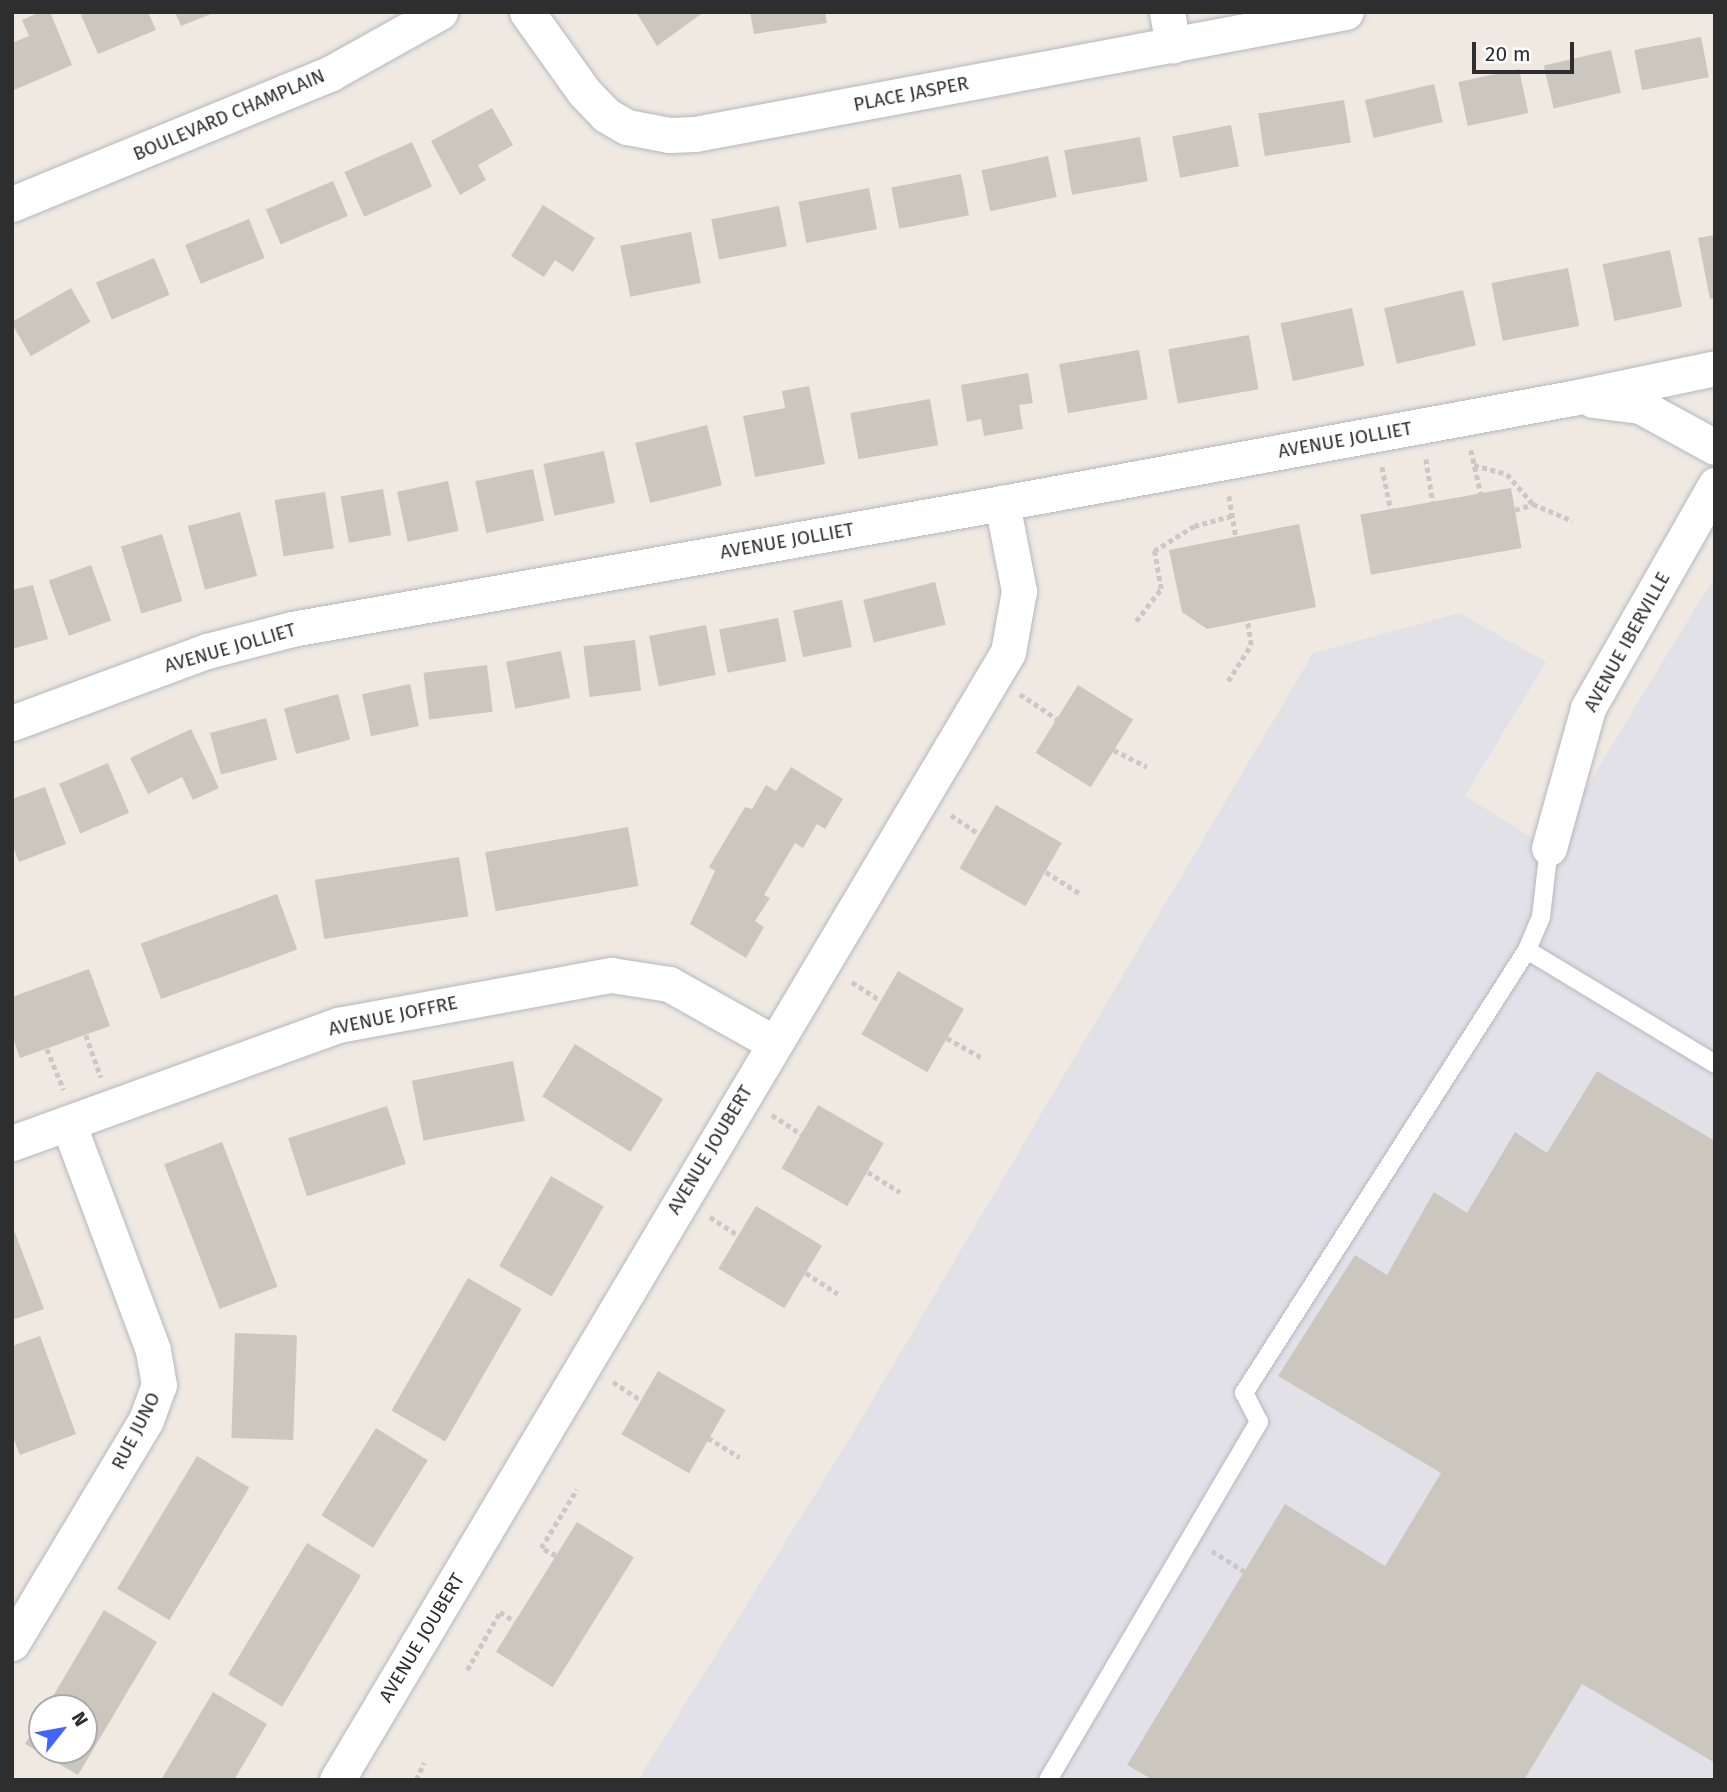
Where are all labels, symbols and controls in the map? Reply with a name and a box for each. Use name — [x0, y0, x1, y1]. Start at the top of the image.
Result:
scale bar — [1475, 28, 1576, 72]
text: 20 m — [1485, 41, 1531, 67]
street label: BOULEVARD CHAMPLAIN — [130, 64, 328, 166]
street label: PLACE JASPER — [852, 72, 970, 116]
street label: AVENUE JOLLIET — [1276, 417, 1414, 463]
street label: AVENUE JOLLIET — [718, 518, 856, 564]
street label: AVENUE IBERVILLE — [1579, 568, 1675, 716]
street label: AVENUE JOLLIET — [162, 618, 298, 678]
street label: AVENUE JOFFRE — [326, 991, 460, 1041]
street label: AVENUE JOUBERT — [663, 1081, 757, 1219]
street label: RUE JUNO — [107, 1389, 165, 1473]
street label: AVENUE JOUBERT — [375, 1569, 469, 1707]
north arrow — [28, 1694, 98, 1764]
text: N — [67, 1708, 93, 1730]

